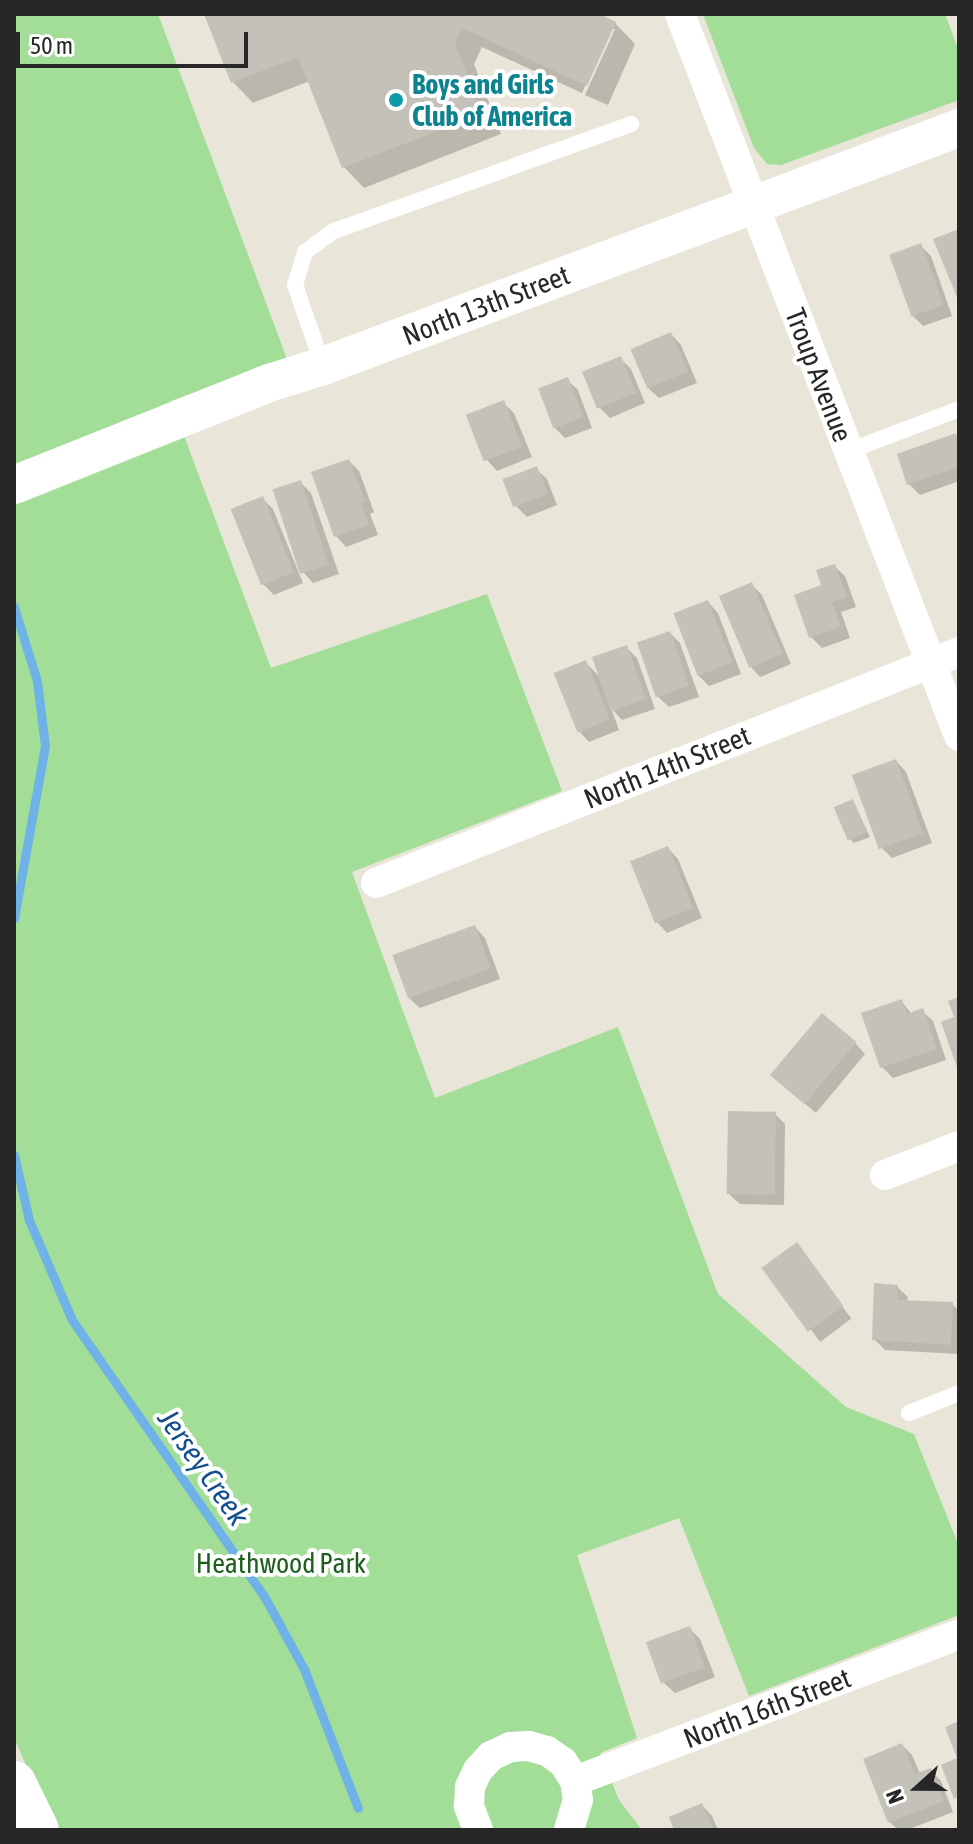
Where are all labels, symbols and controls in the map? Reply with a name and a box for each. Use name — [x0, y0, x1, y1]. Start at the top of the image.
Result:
scale bar — [20, 16, 252, 66]
text: 50 m — [30, 32, 73, 59]
place label: Boys and Girls Club of America — [412, 67, 572, 133]
marker: Boys and Girls Club of America — [387, 91, 405, 109]
street label: North 13th Street — [398, 258, 574, 352]
street label: Troup Avenue — [778, 304, 860, 446]
street label: North 14th Street — [579, 718, 755, 816]
water label: Jersey Creek — [151, 1402, 257, 1532]
park label: Heathwood Park — [196, 1546, 366, 1580]
street label: North 16th Street — [679, 1661, 855, 1755]
north arrow — [877, 1748, 957, 1828]
text: N — [880, 1786, 909, 1807]

